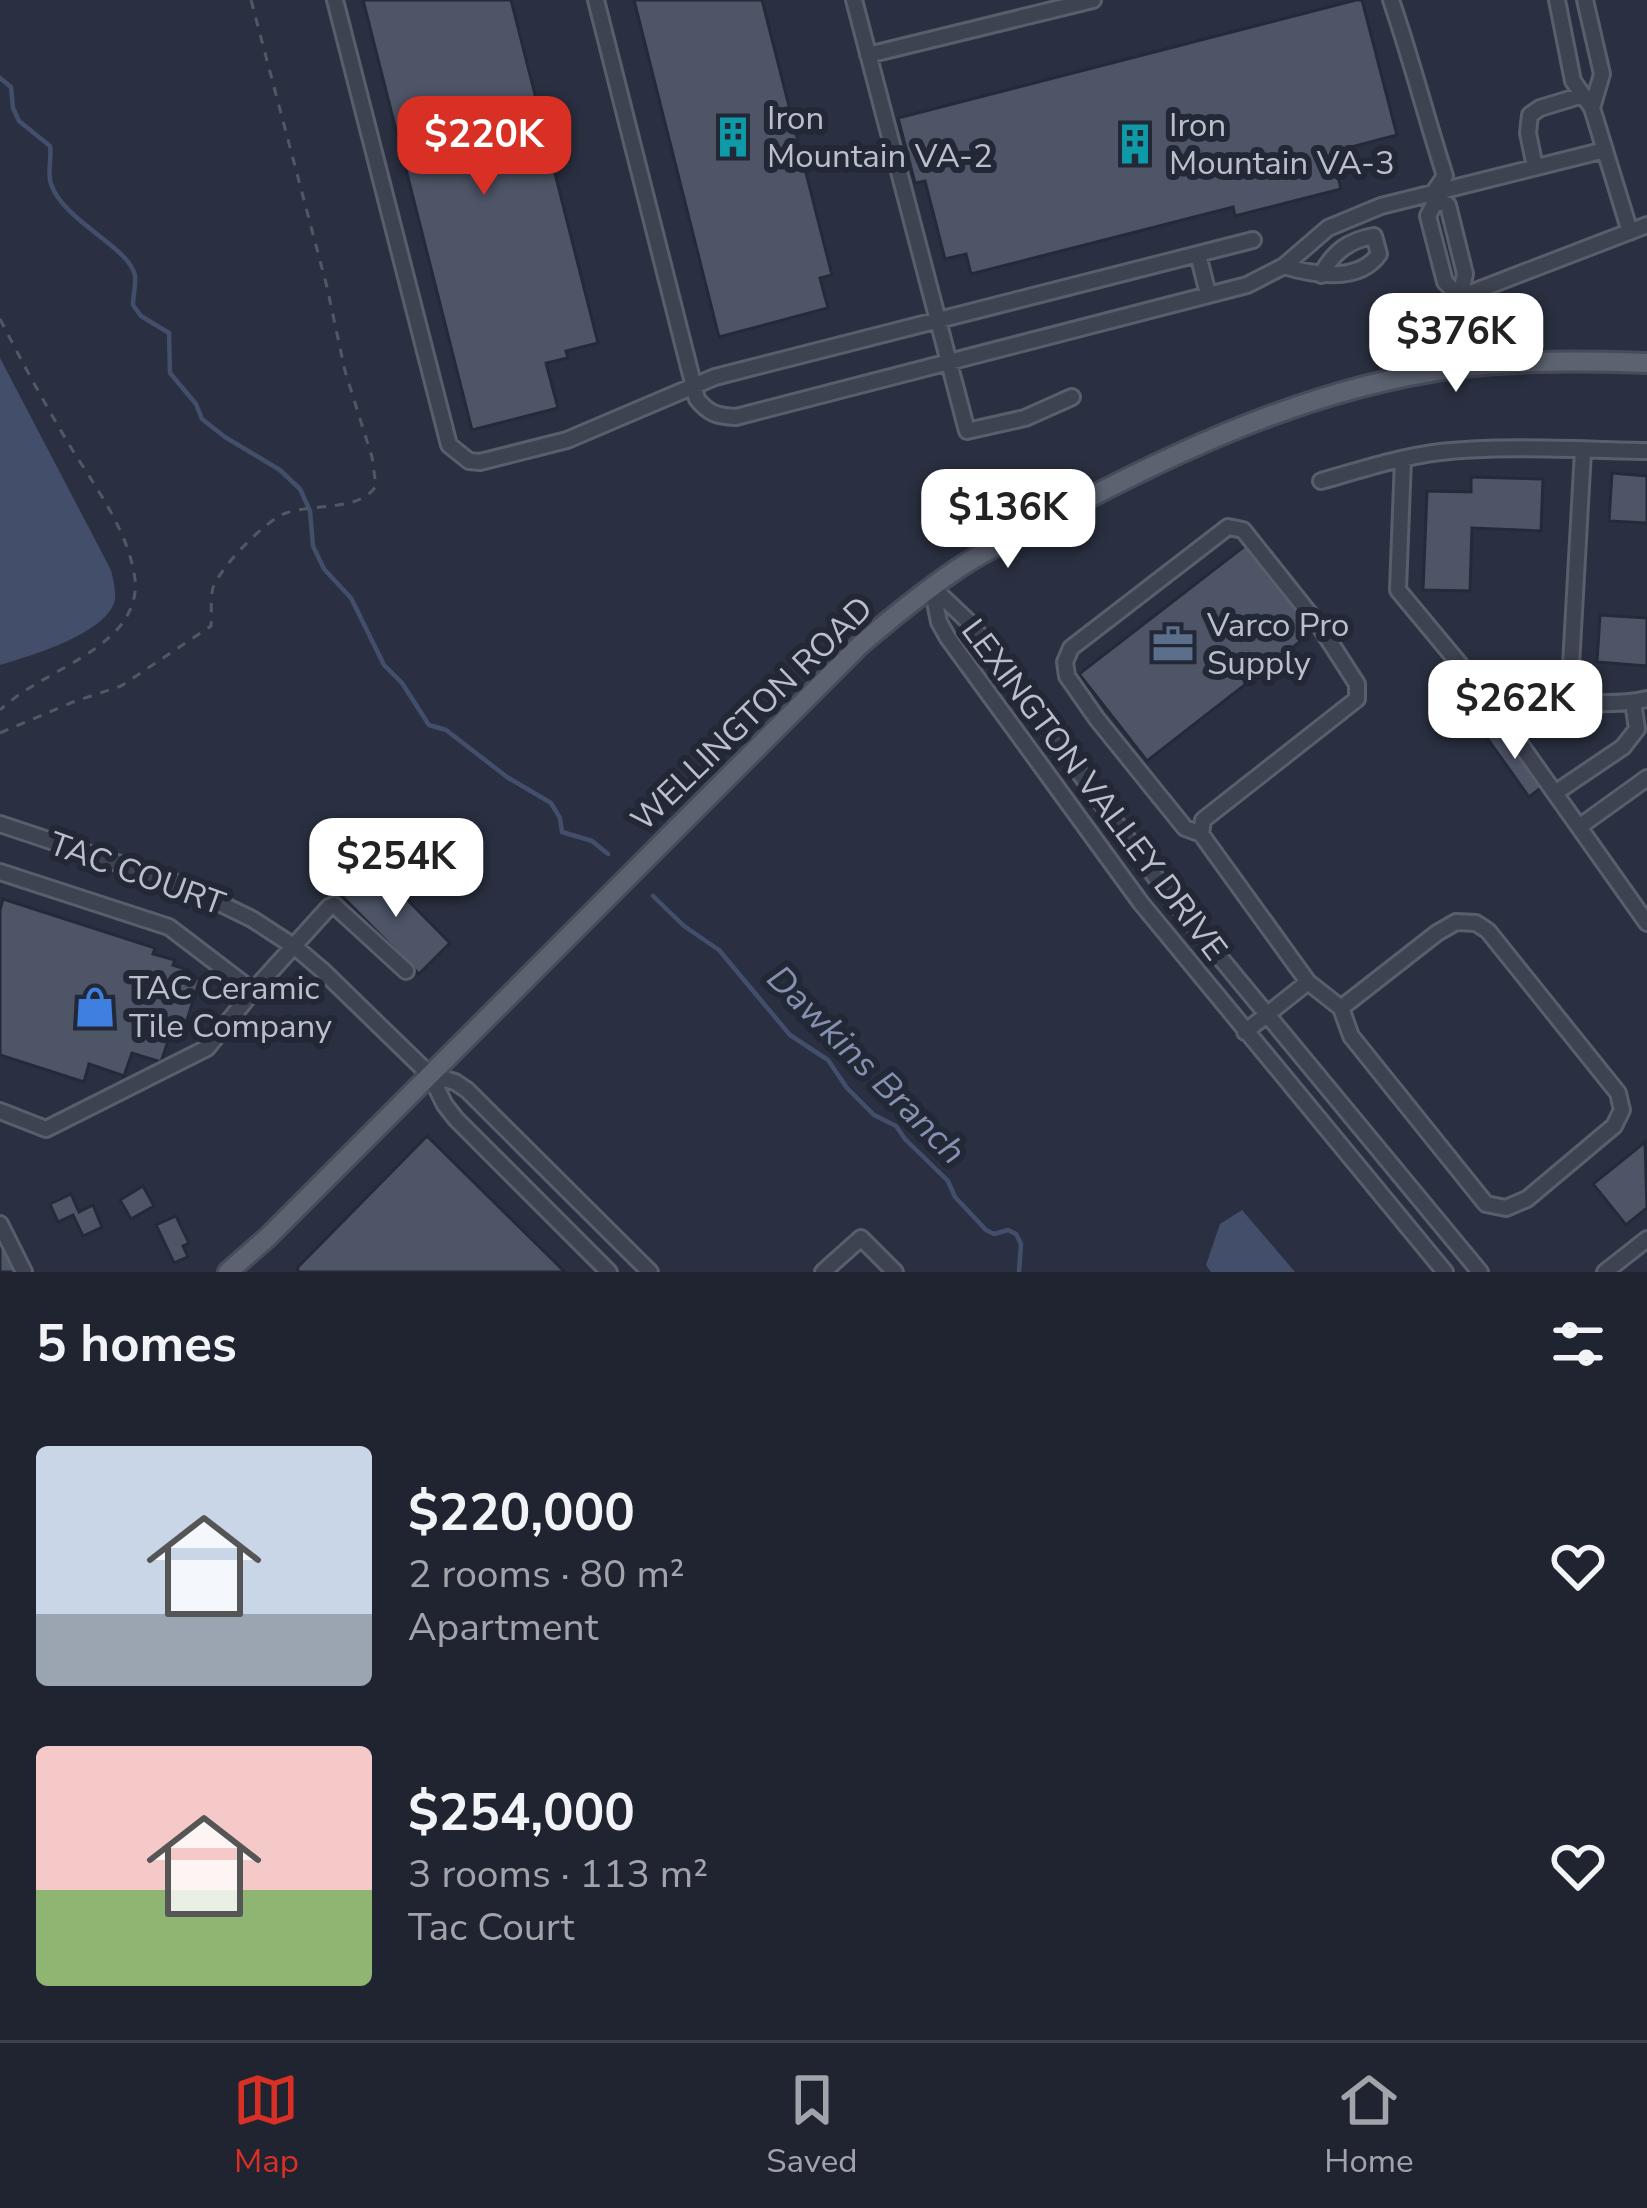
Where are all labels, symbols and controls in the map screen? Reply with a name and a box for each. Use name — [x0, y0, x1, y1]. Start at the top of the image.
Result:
pin: $220K — [400, 96, 568, 198]
place label: Iron Mountain VA-2 — [767, 96, 993, 179]
place label: Iron Mountain VA-3 — [1169, 103, 1395, 186]
text: $220K — [424, 108, 544, 161]
building icon: Iron Mountain VA-2 — [710, 114, 756, 160]
building icon: Iron Mountain VA-3 — [1112, 121, 1158, 167]
pin: $376K — [1372, 293, 1540, 395]
text: $376K — [1396, 305, 1516, 358]
pin: $136K — [924, 469, 1092, 571]
text: $136K — [948, 481, 1068, 534]
street label: WELLINGTON ROAD — [621, 587, 883, 841]
place label: Varco Pro Supply — [1206, 603, 1349, 686]
street label: LEXINGTON VALLEY DRIVE — [951, 610, 1237, 970]
office icon: Varco Pro Supply — [1150, 621, 1196, 667]
pin: $262K — [1431, 660, 1599, 762]
text: $262K — [1455, 672, 1575, 725]
pin: $254K — [312, 818, 480, 920]
street label: TAC COURT — [43, 821, 231, 927]
text: $254K — [336, 830, 456, 883]
water label: Dawkins Branch — [756, 955, 976, 1175]
place label: TAC Ceramic Tile Company — [129, 966, 332, 1049]
shop icon: TAC Ceramic Tile Company — [72, 984, 118, 1030]
text: 5 homes — [36, 1309, 237, 1379]
icon: filters — [1545, 1311, 1611, 1377]
text: $220,000 — [408, 1478, 635, 1548]
icon: home — [132, 1494, 276, 1638]
icon: heart — [1545, 1533, 1611, 1599]
text: 2 rooms · 80 m² — [408, 1548, 685, 1601]
text: Apartment — [408, 1601, 598, 1654]
text: $254,000 — [408, 1778, 635, 1848]
icon: home — [132, 1794, 276, 1938]
icon: heart — [1545, 1833, 1611, 1899]
text: 3 rooms · 113 m² — [408, 1848, 708, 1901]
text: Tac Court — [408, 1901, 574, 1954]
tab: Map — [233, 2067, 299, 2184]
tab: Saved — [766, 2067, 857, 2184]
tab: Home — [1324, 2067, 1414, 2184]

